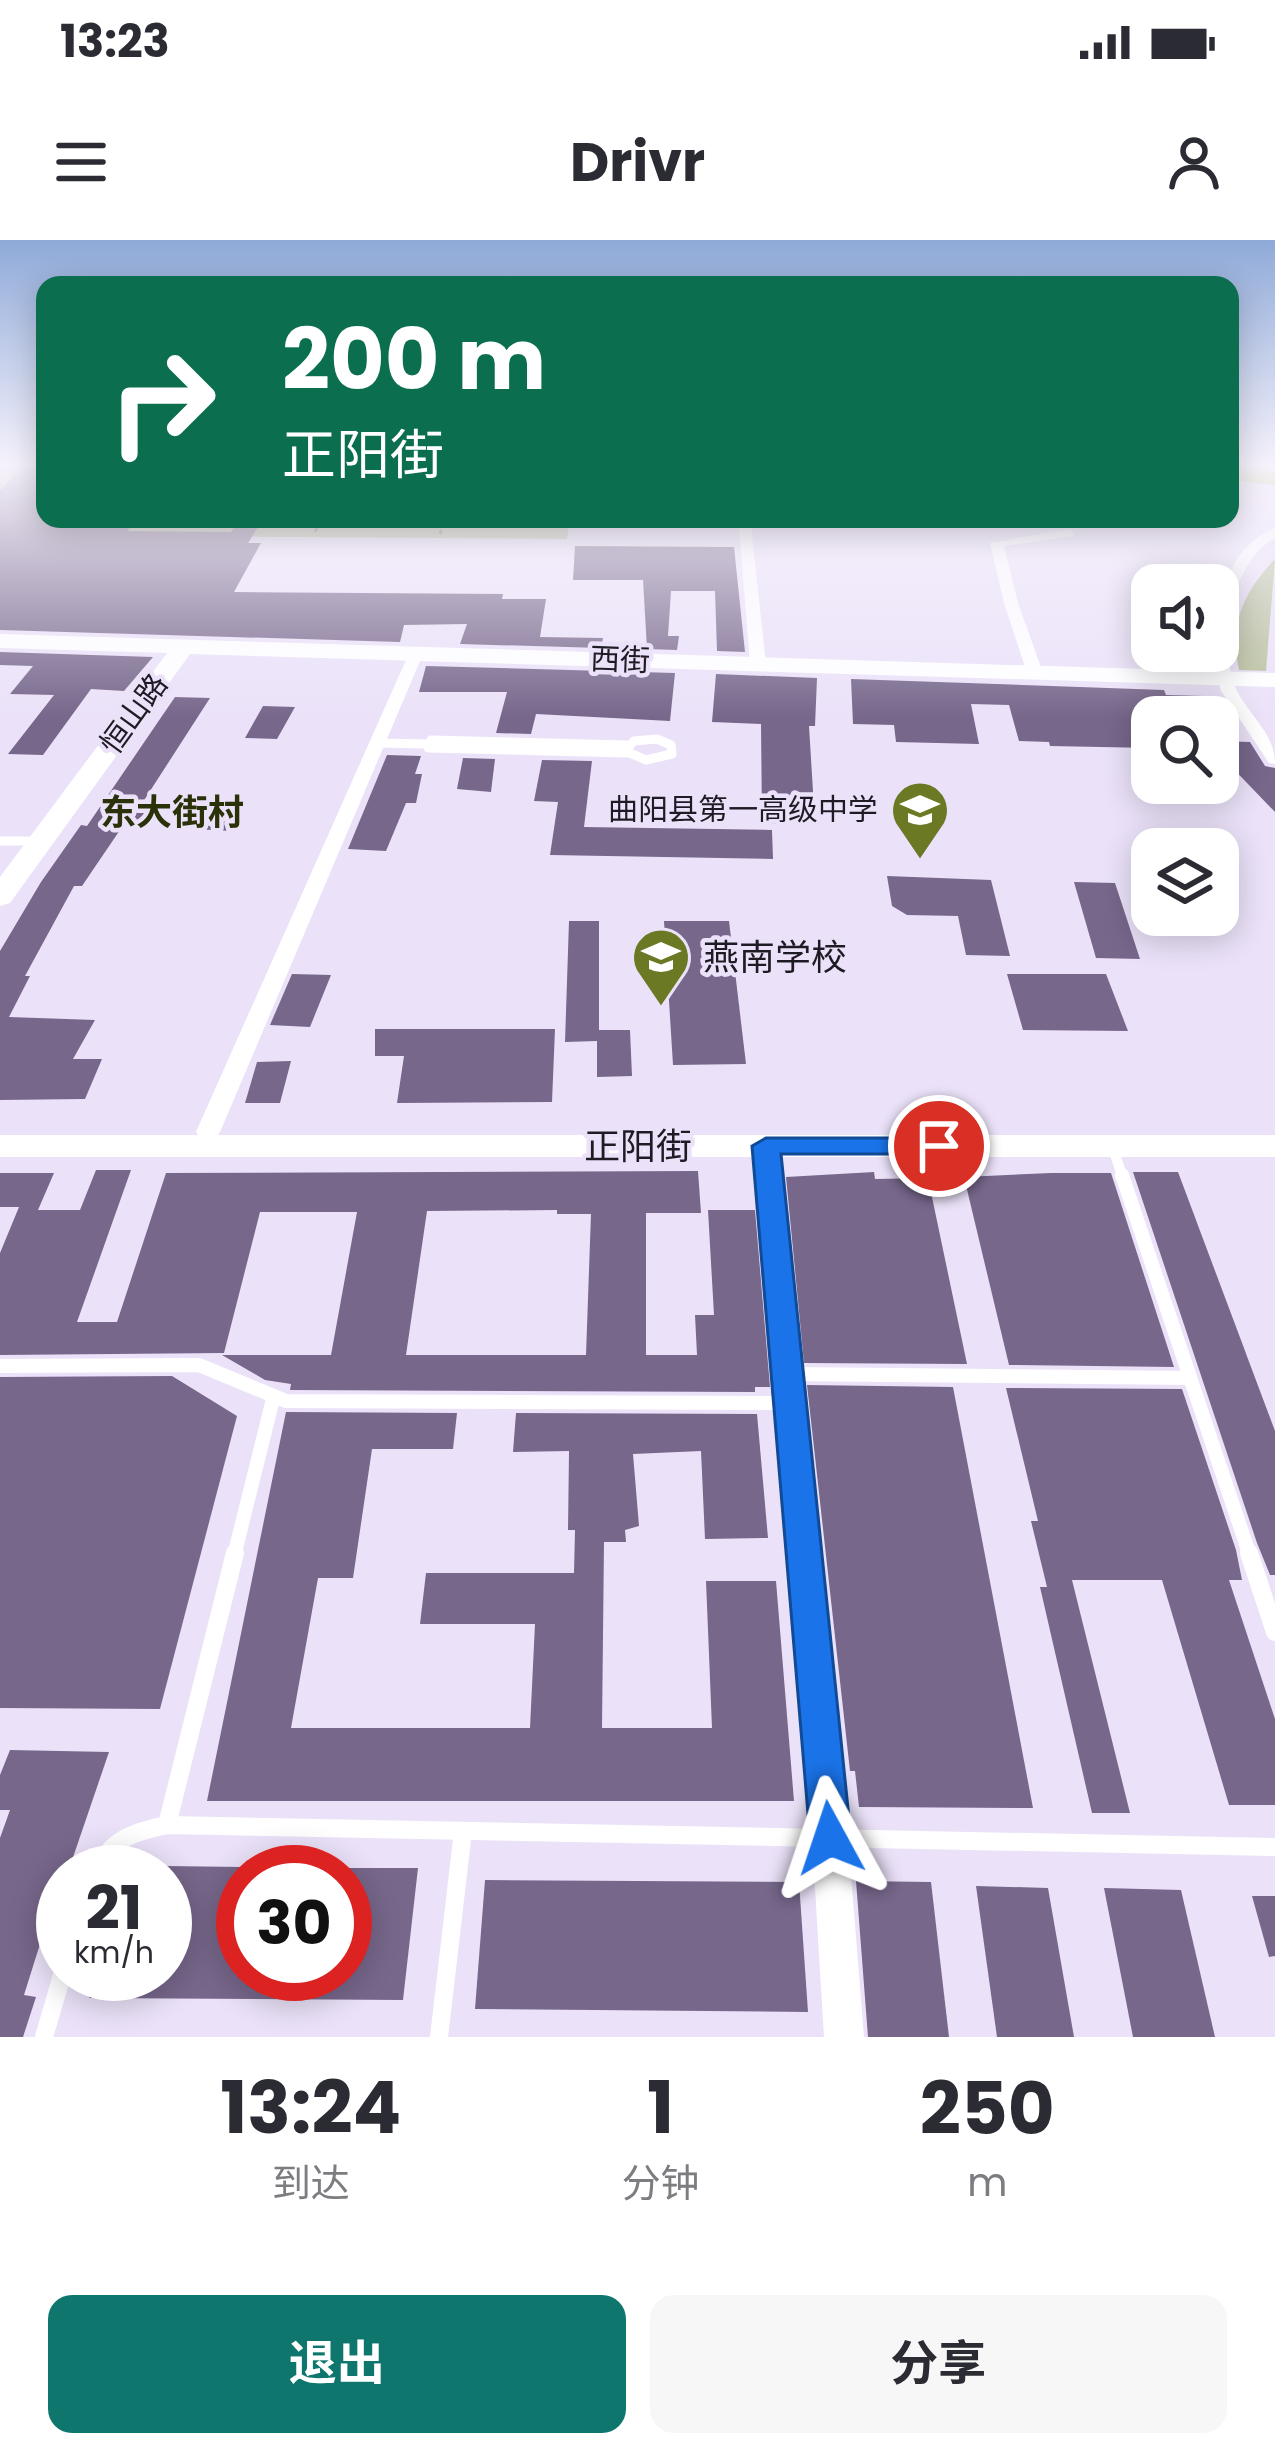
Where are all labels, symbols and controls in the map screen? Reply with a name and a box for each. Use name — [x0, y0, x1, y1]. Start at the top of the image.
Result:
text: 13:23 — [60, 10, 170, 73]
text: Drivr — [570, 124, 705, 200]
icon: menu — [48, 129, 114, 195]
icon: person — [1161, 129, 1227, 195]
text: 200 m — [282, 301, 546, 418]
icon: right — [84, 324, 240, 480]
text: 正阳街 — [282, 417, 444, 493]
map controls — [1131, 564, 1239, 936]
button: sound — [1131, 564, 1239, 672]
street label: 西街 — [589, 637, 651, 682]
street label: 恒山路 — [90, 665, 177, 763]
button: search — [1131, 696, 1239, 804]
school or university icon: 曲阳县第一高级中学 — [889, 779, 951, 861]
district label: 东大街村 — [100, 787, 244, 838]
place label: 曲阳县第一高级中学 — [608, 788, 878, 831]
button: layers — [1131, 828, 1239, 936]
school or university icon: 燕南学校 — [630, 926, 692, 1008]
place label: 燕南学校 — [703, 932, 847, 983]
pin — [888, 1095, 990, 1197]
icon: arrive — [906, 1113, 972, 1179]
street label: 正阳街 — [584, 1121, 692, 1172]
position arrow — [767, 1775, 893, 1901]
speed limit sign: 30 — [216, 1845, 372, 2001]
text: 21 — [86, 1866, 142, 1950]
text: km/h — [74, 1931, 154, 1974]
text: 13:24 — [220, 2057, 401, 2158]
text: 1 — [647, 2057, 674, 2158]
text: 250 — [920, 2058, 1055, 2159]
text: m — [967, 2155, 1007, 2210]
text: 到达 — [272, 2156, 350, 2211]
text: 分钟 — [622, 2156, 700, 2211]
button: 退出 — [48, 2295, 626, 2433]
button: 分享 — [650, 2295, 1227, 2433]

